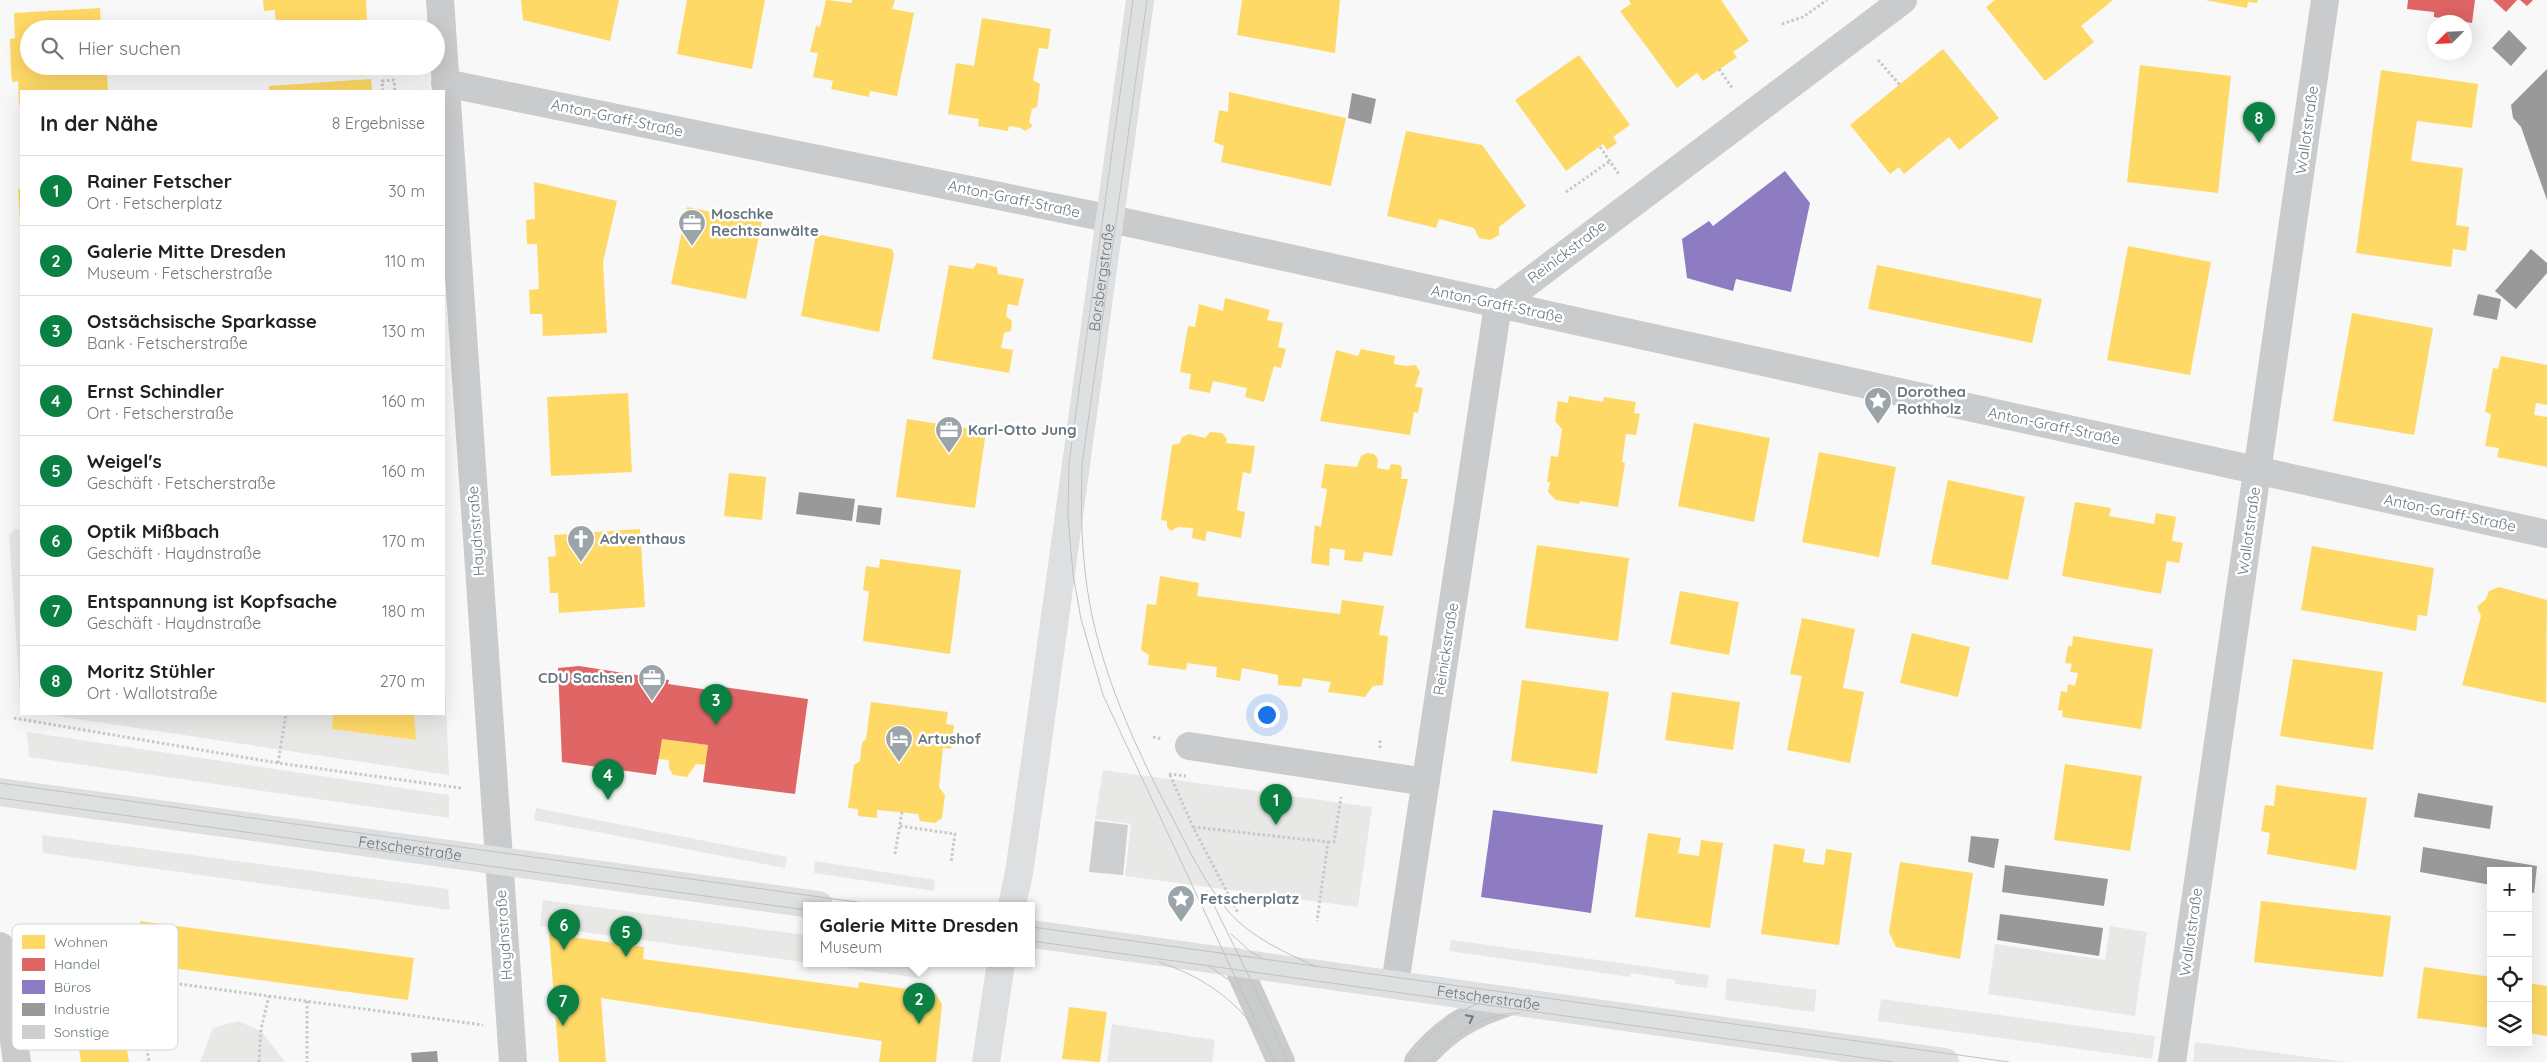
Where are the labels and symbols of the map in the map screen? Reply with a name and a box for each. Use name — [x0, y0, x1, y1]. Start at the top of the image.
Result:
north arrow — [2427, 15, 2472, 60]
street label: Wallotstraße — [2291, 85, 2322, 175]
street label: Anton-Graff-Straße — [549, 94, 685, 141]
pin: 8 — [2243, 102, 2275, 143]
street label: Anton-Graff-Straße — [946, 175, 1082, 222]
place label: Moschke Rechtsanwälte — [711, 204, 819, 240]
office icon: Moschke Rechtsanwälte — [677, 208, 707, 247]
street label: Reinickstraße — [1524, 216, 1610, 287]
street label: Borsbergstraße — [1084, 222, 1118, 332]
street label: Anton-Graff-Straße — [1429, 280, 1565, 327]
place label: Dorothea Rothholz — [1897, 382, 1966, 418]
place icon: Dorothea Rothholz — [1863, 386, 1893, 425]
street label: Anton-Graff-Straße — [1986, 402, 2122, 449]
office icon: Karl-Otto Jung — [934, 415, 964, 454]
place label: Karl-Otto Jung — [968, 420, 1076, 439]
street label: Haydnstraße — [463, 485, 488, 577]
street label: Wallotstraße — [2233, 486, 2264, 576]
street label: Anton-Graff-Straße — [2382, 489, 2518, 536]
church icon: Adventhaus — [566, 524, 596, 563]
place label: Adventhaus — [600, 529, 685, 548]
street label: Reinickstraße — [1429, 601, 1462, 697]
office icon: CDU Sachsen — [637, 663, 667, 702]
place label: CDU Sachsen — [538, 668, 633, 687]
pin: 3 — [700, 684, 732, 725]
your location — [1254, 702, 1280, 728]
hotel icon: Artushof — [884, 724, 914, 763]
place label: Artushof — [918, 729, 981, 748]
pin: 4 — [592, 759, 624, 800]
pin: 1 — [1260, 784, 1292, 825]
street label: Fetscherstraße — [357, 832, 463, 865]
place icon: Fetscherplatz — [1166, 884, 1196, 923]
street label: Wallotstraße — [2175, 887, 2206, 977]
street label: Haydnstraße — [491, 889, 516, 981]
place label: Fetscherplatz — [1200, 889, 1299, 908]
pin: 6 — [548, 909, 580, 950]
pin: 5 — [610, 916, 642, 957]
legend — [12, 924, 178, 1050]
text: Wohnen — [54, 933, 108, 951]
text: Handel — [54, 955, 100, 973]
text: Büros — [54, 978, 91, 996]
street label: Fetscherstraße — [1436, 981, 1542, 1014]
pin: 2 — [903, 983, 935, 1024]
pin: 7 — [547, 985, 579, 1026]
text: Industrie — [54, 1000, 110, 1018]
one-way arrow — [1465, 1014, 1474, 1024]
text: Sonstige — [54, 1023, 109, 1041]

